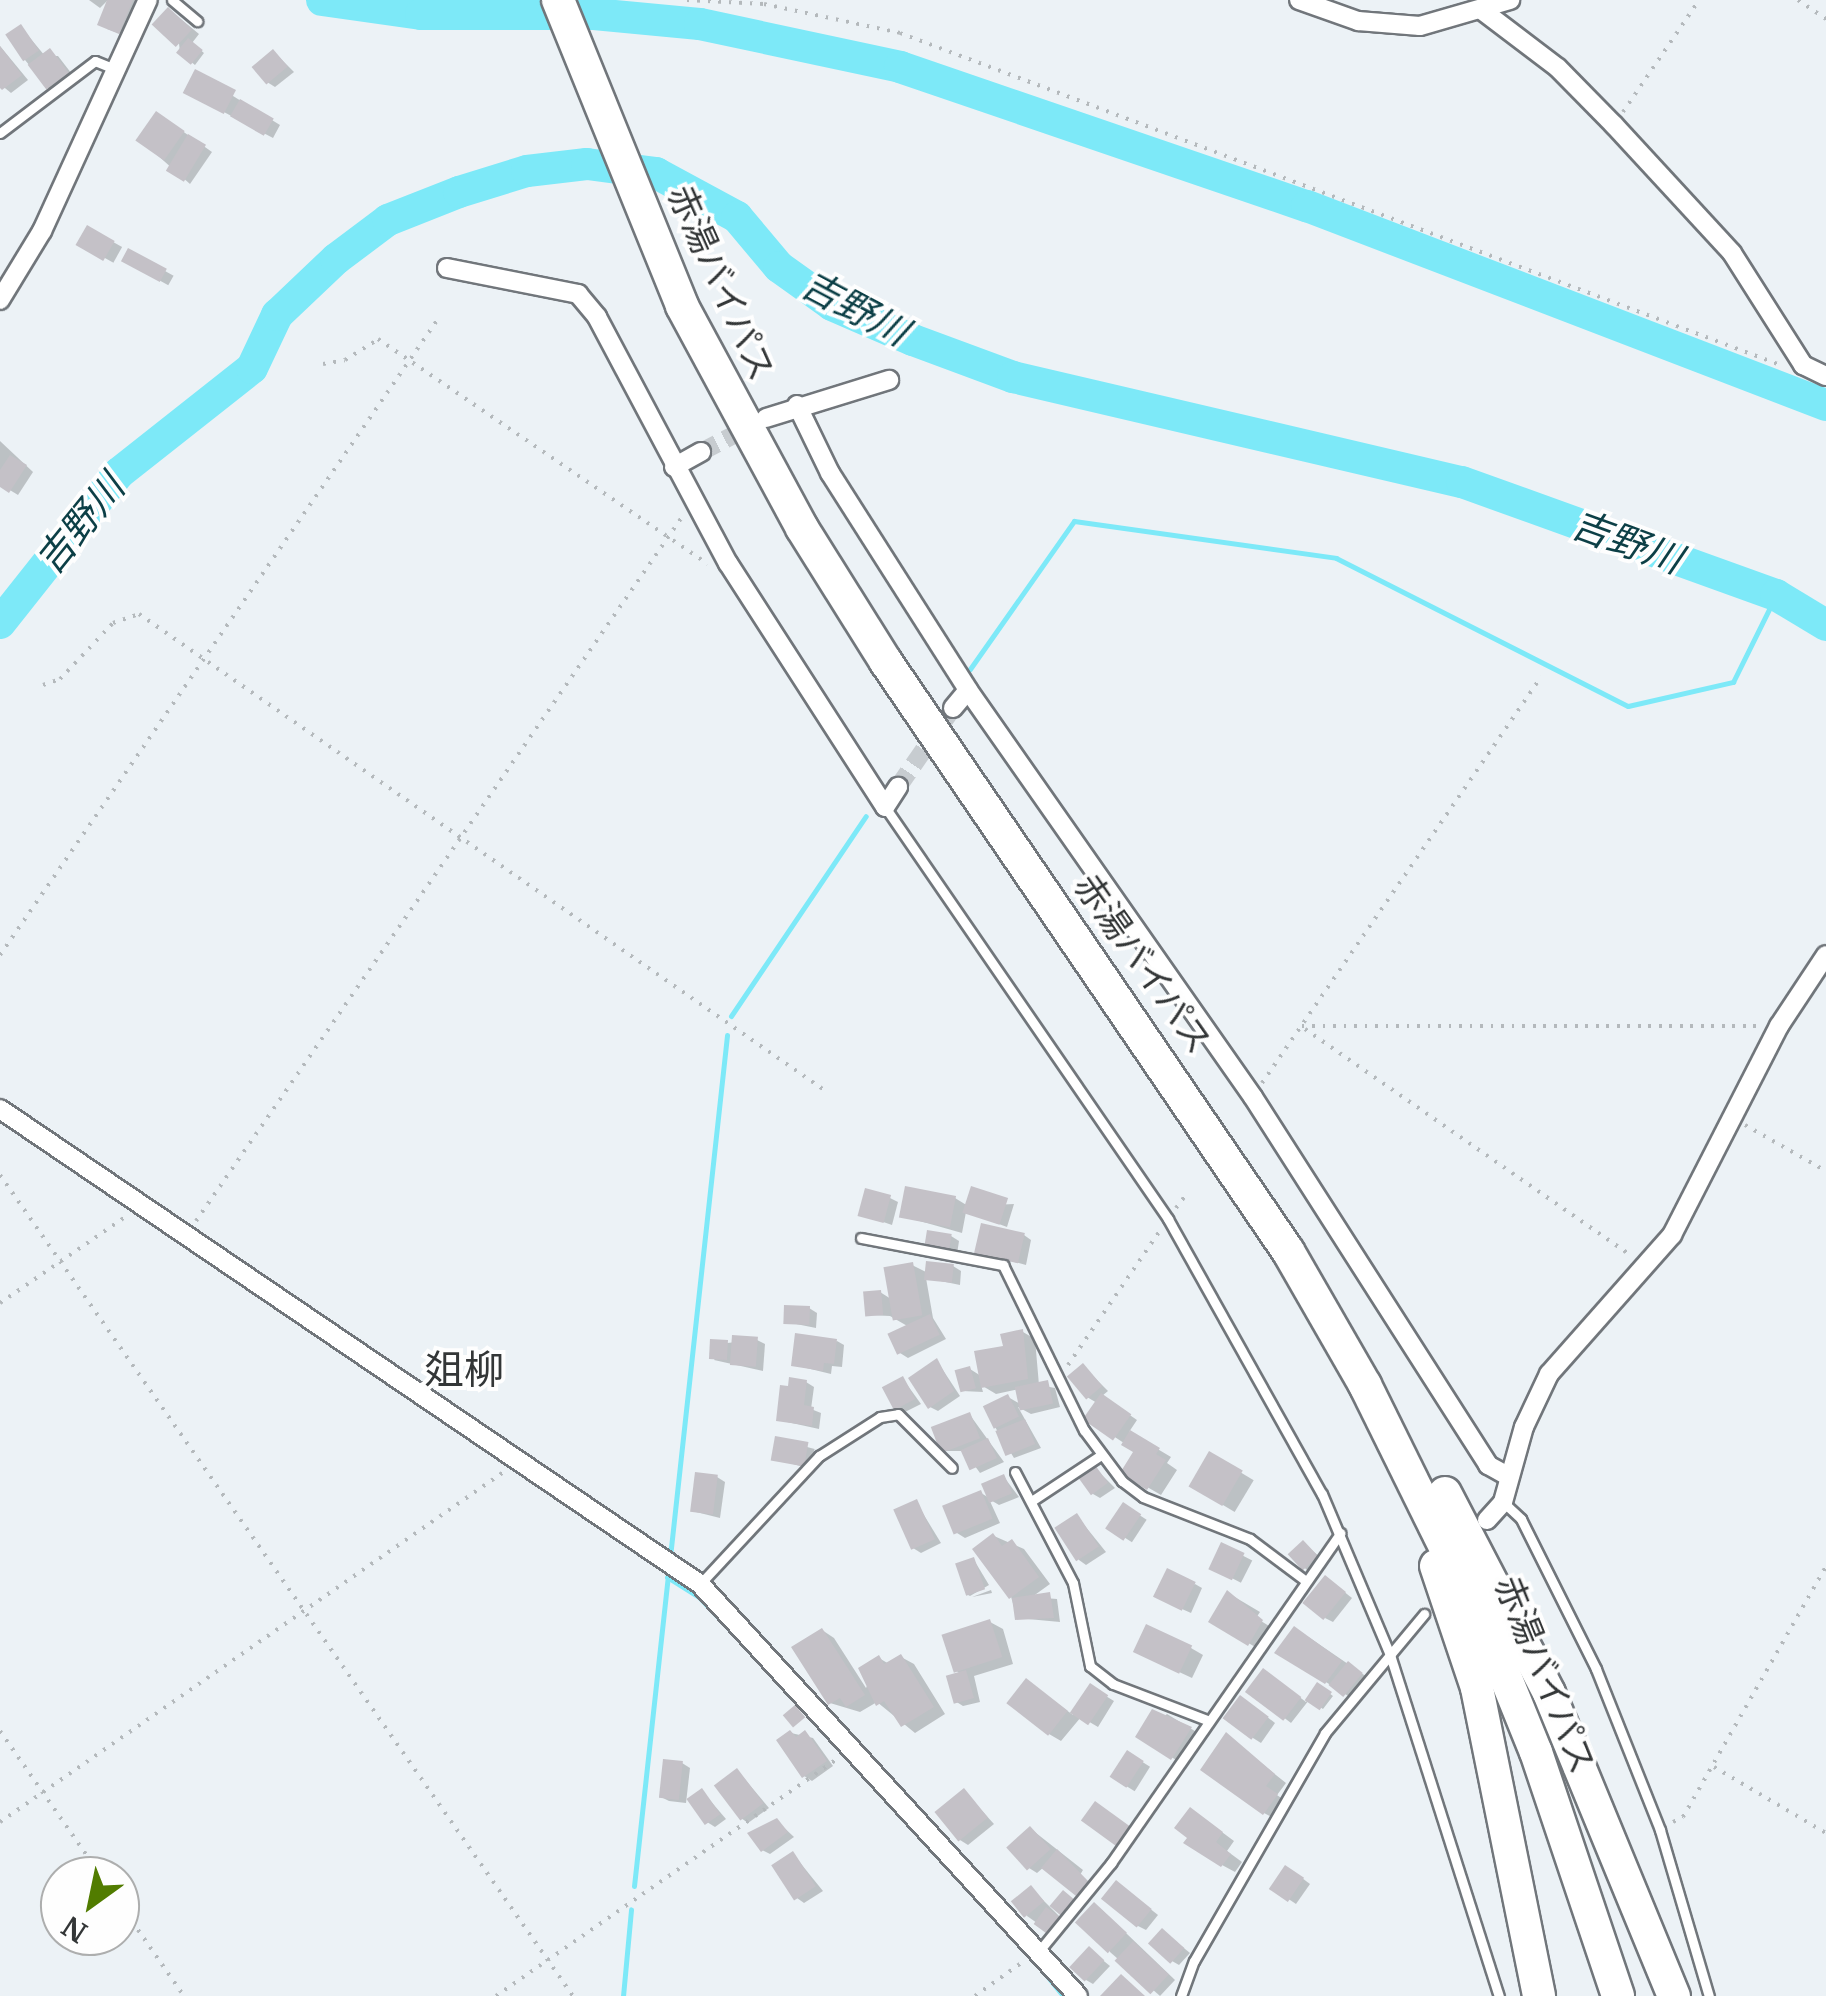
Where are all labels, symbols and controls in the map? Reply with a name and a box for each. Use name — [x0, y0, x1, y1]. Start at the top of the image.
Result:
street label: 赤湯バイパス — [659, 179, 783, 387]
water label: 吉野川 — [794, 261, 916, 355]
water label: 吉野川 — [26, 465, 134, 583]
water label: 吉野川 — [1566, 501, 1688, 583]
street label: 赤湯バイパス — [1066, 866, 1220, 1062]
district label: 爼柳 — [424, 1346, 504, 1394]
street label: 赤湯バイパス — [1486, 1570, 1604, 1780]
north arrow — [40, 1856, 140, 1956]
text: N — [56, 1908, 94, 1951]

